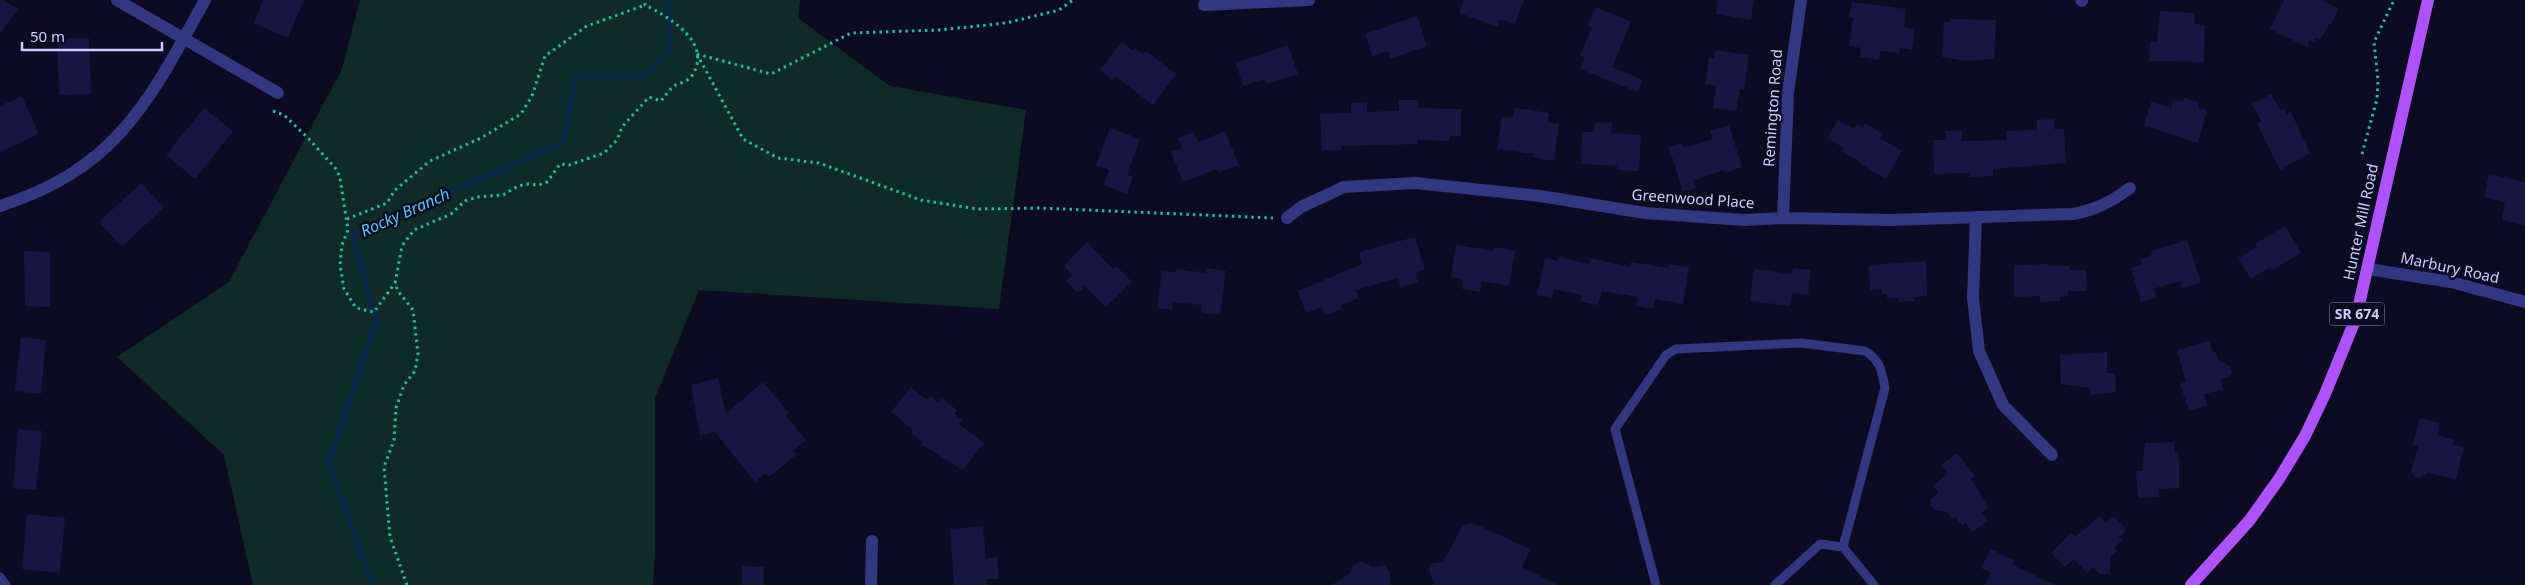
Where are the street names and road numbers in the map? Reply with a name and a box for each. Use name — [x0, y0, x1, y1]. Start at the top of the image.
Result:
street label: Remington Road — [1758, 48, 1786, 167]
street label: Hunter Mill Road — [2338, 162, 2382, 282]
street label: Greenwood Place — [1631, 184, 1755, 212]
street label: Marbury Road — [2399, 247, 2501, 287]
road number: SR 674 — [2330, 302, 2384, 326]

